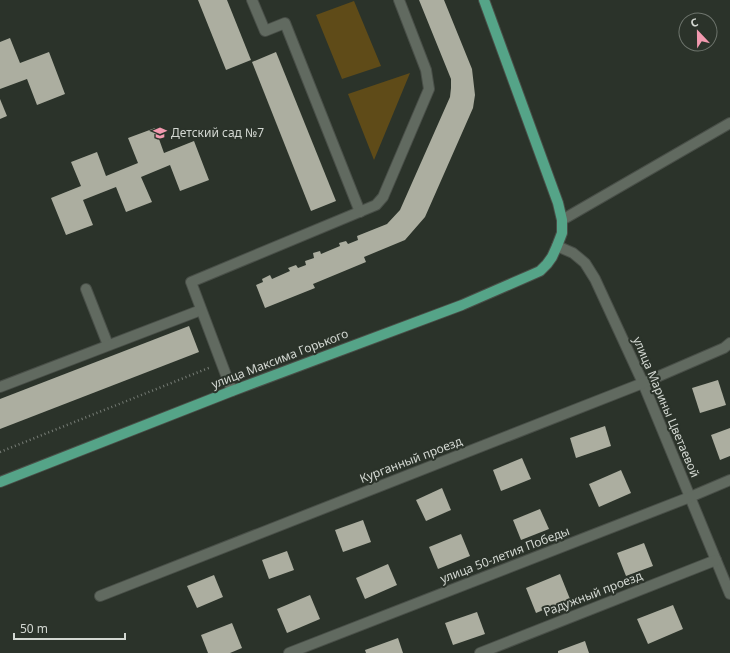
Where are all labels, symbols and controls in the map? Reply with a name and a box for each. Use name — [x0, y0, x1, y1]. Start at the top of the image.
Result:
north arrow — [678, 12, 718, 52]
text: С — [688, 14, 700, 31]
place label: Детский сад №7 — [171, 124, 264, 141]
school or university icon: Детский сад №7 — [152, 125, 168, 141]
street label: улица Максима Горького — [209, 325, 351, 393]
street label: улица Марины Цветаевой — [629, 334, 704, 480]
street label: Курганный проезд — [357, 432, 465, 487]
street label: улица 50-летия Победы — [438, 522, 572, 587]
street label: Радужный проезд — [541, 567, 645, 620]
scale bar — [14, 615, 125, 641]
text: 50 m — [20, 620, 48, 637]

